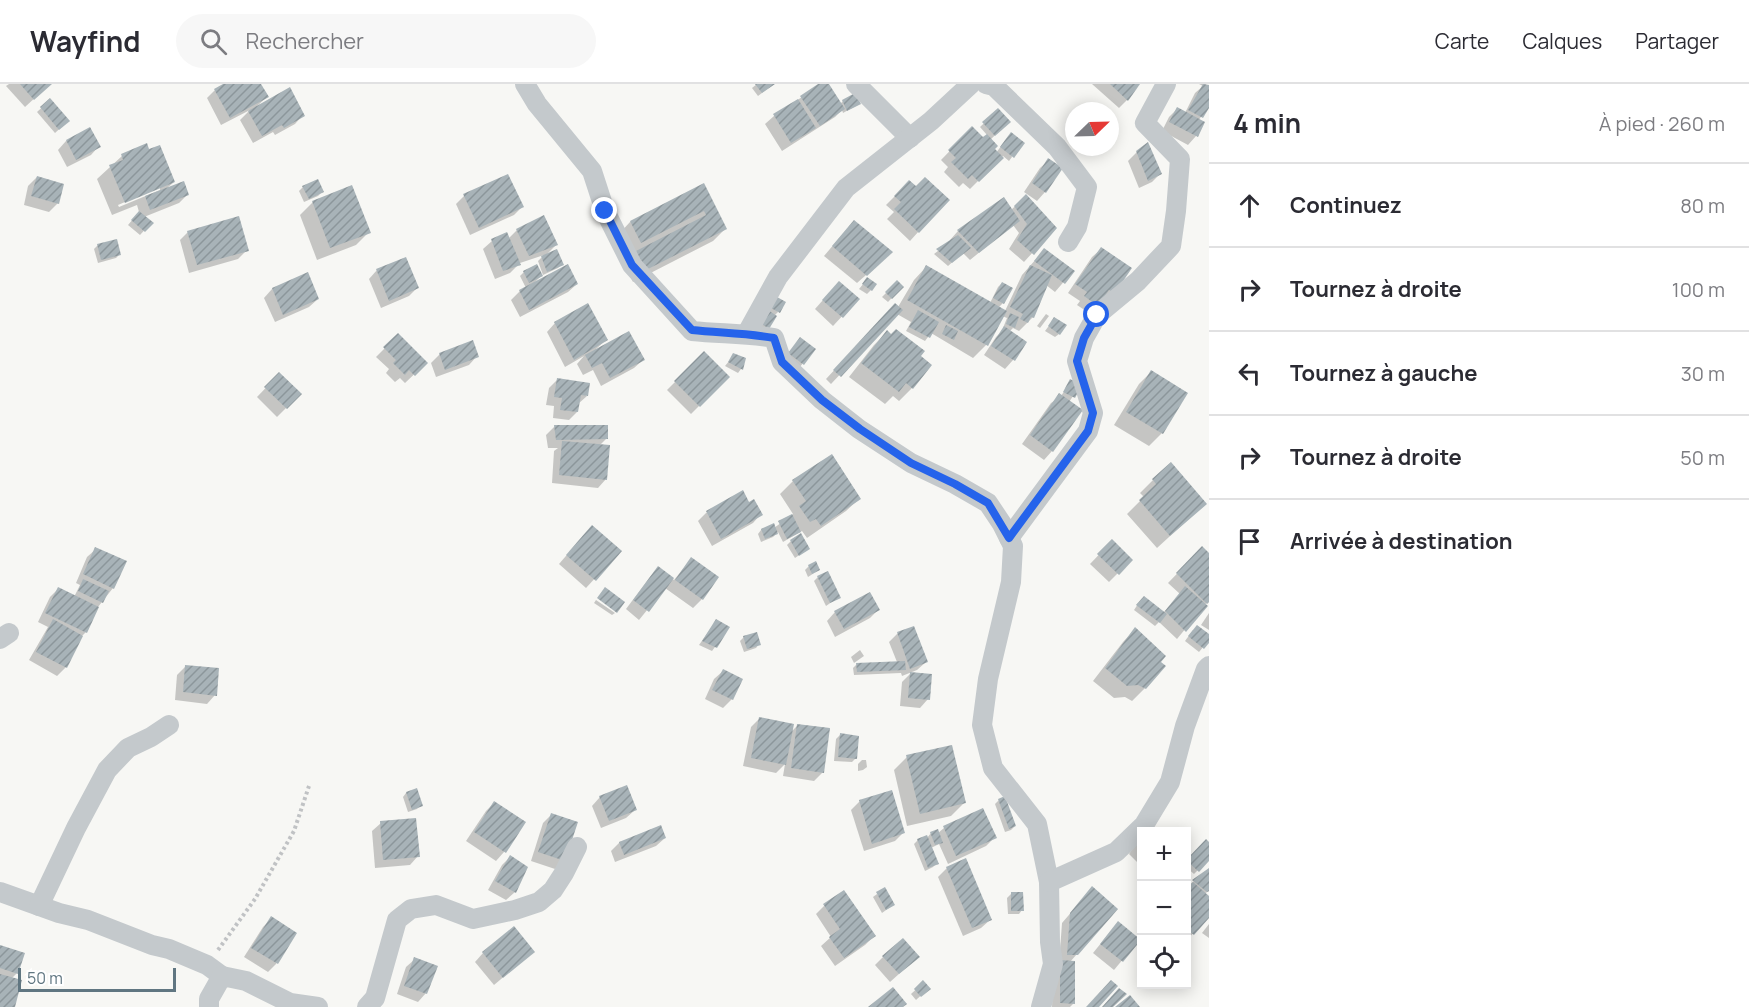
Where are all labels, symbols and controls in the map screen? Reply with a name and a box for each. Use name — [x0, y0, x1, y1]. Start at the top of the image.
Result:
search box — [176, 14, 596, 68]
text: Wayfind — [30, 22, 140, 60]
icon: search — [197, 25, 230, 58]
text: Rechercher — [245, 26, 364, 56]
text: Carte — [1435, 27, 1489, 55]
text: Calques — [1522, 27, 1602, 55]
text: Partager — [1635, 27, 1719, 55]
north arrow — [1065, 102, 1119, 156]
text: 4 min — [1233, 105, 1301, 141]
text: À pied · 260 m — [1599, 110, 1725, 137]
icon: ahead — [1233, 189, 1266, 222]
text: Continuez — [1290, 190, 1402, 220]
text: 80 m — [1680, 192, 1725, 219]
route end — [591, 197, 617, 223]
icon: right — [1233, 273, 1266, 306]
text: Tournez à droite — [1290, 274, 1462, 304]
text: 100 m — [1672, 276, 1725, 303]
route start — [1083, 301, 1109, 327]
icon: left — [1233, 357, 1266, 390]
text: Tournez à gauche — [1290, 358, 1477, 388]
text: 30 m — [1681, 360, 1725, 387]
icon: right — [1233, 441, 1266, 474]
text: Tournez à droite — [1290, 442, 1462, 472]
text: 50 m — [1680, 444, 1725, 471]
icon: arrive — [1233, 525, 1266, 558]
text: Arrivée à destination — [1290, 526, 1513, 556]
map controls — [1137, 827, 1191, 989]
button: + — [1137, 827, 1191, 881]
button: − — [1137, 881, 1191, 935]
button: locate — [1137, 935, 1191, 989]
scale bar — [18, 965, 176, 992]
text: 50 m — [27, 967, 63, 989]

